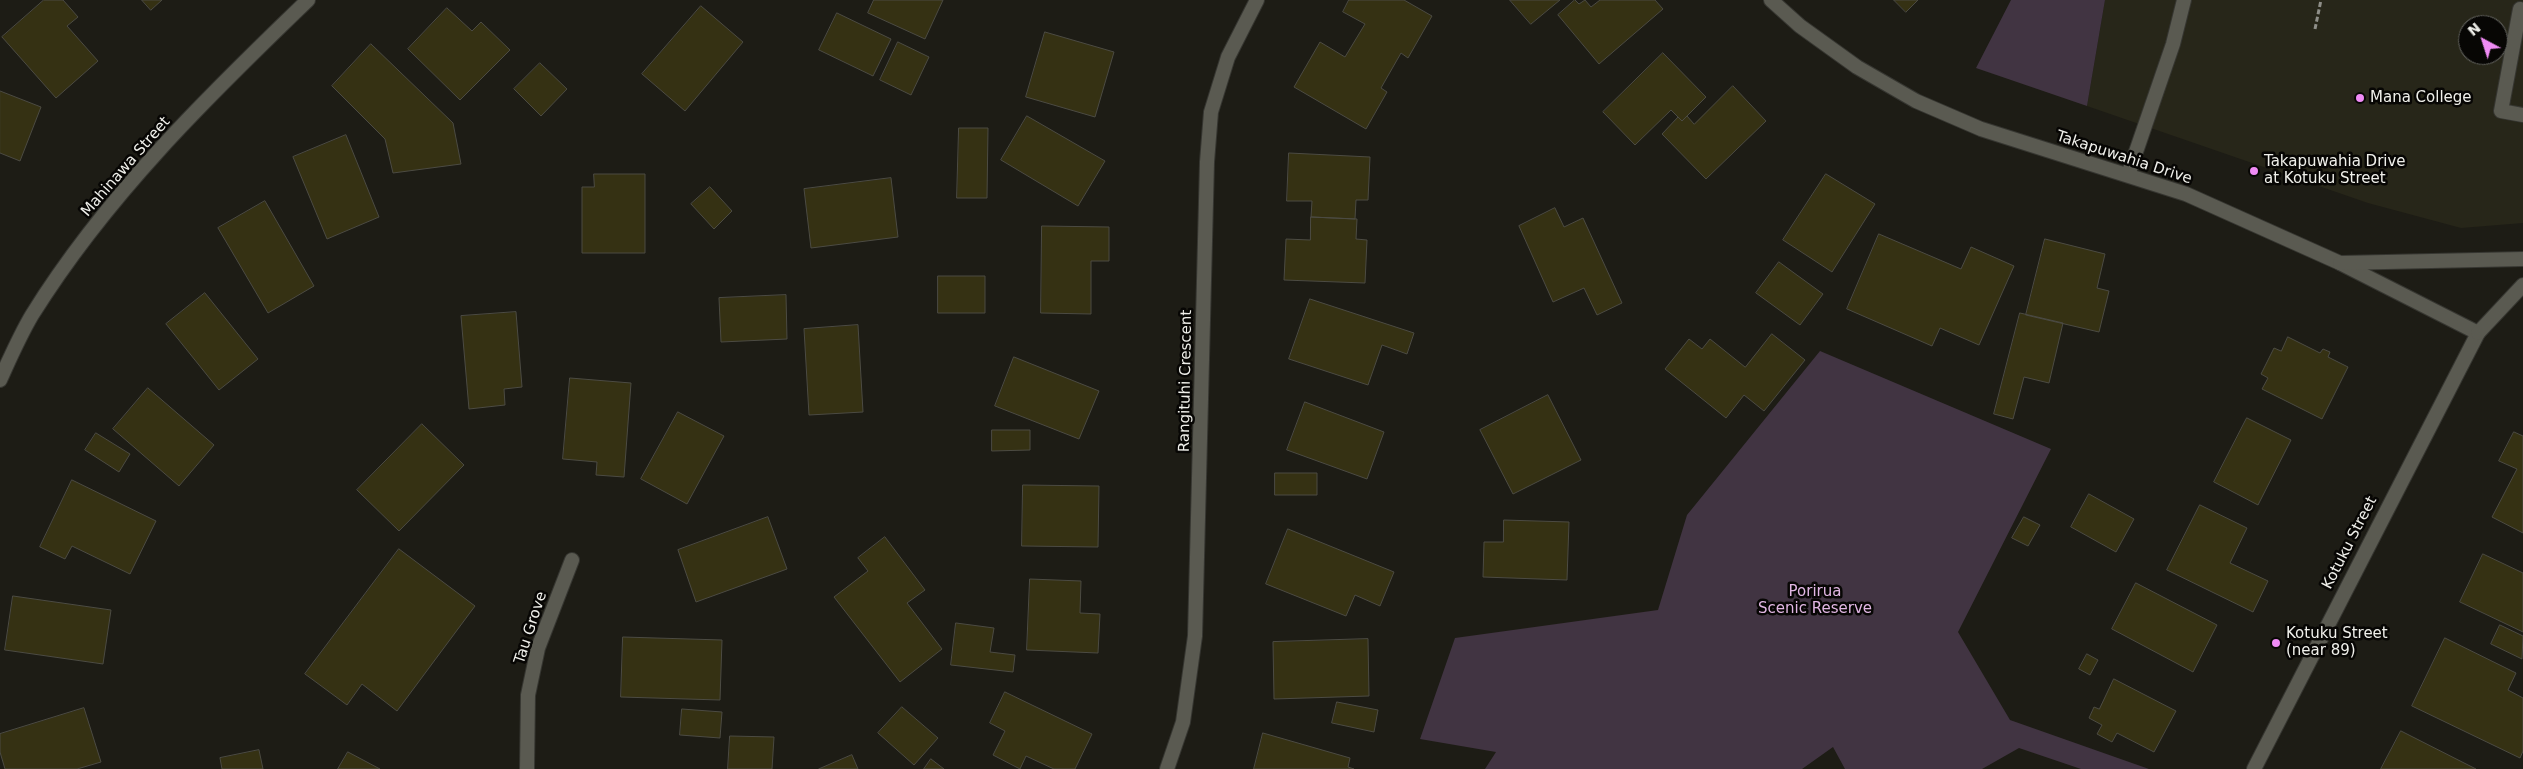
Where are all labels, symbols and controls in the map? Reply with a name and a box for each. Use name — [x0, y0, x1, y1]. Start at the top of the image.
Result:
north arrow — [2458, 15, 2508, 65]
text: N — [2464, 19, 2484, 39]
place label: Mana College — [2370, 89, 2472, 107]
marker: Mana College — [2354, 92, 2366, 104]
street label: Mahinawa Street — [78, 113, 174, 221]
street label: Takapuwahia Drive — [2054, 128, 2194, 188]
place label: Takapuwahia Drive at Kotuku Street — [2264, 153, 2406, 188]
marker: Takapuwahia Drive at Kotuku Street — [2248, 165, 2260, 177]
street label: Rangituhi Crescent — [1176, 310, 1196, 452]
street label: Kotuku Street — [2319, 494, 2381, 592]
park label: Porirua Scenic Reserve — [1758, 583, 1872, 618]
street label: Tau Grove — [511, 590, 551, 666]
place label: Kotuku Street (near 89) — [2286, 625, 2388, 660]
marker: Kotuku Street (near 89) — [2270, 637, 2282, 649]

